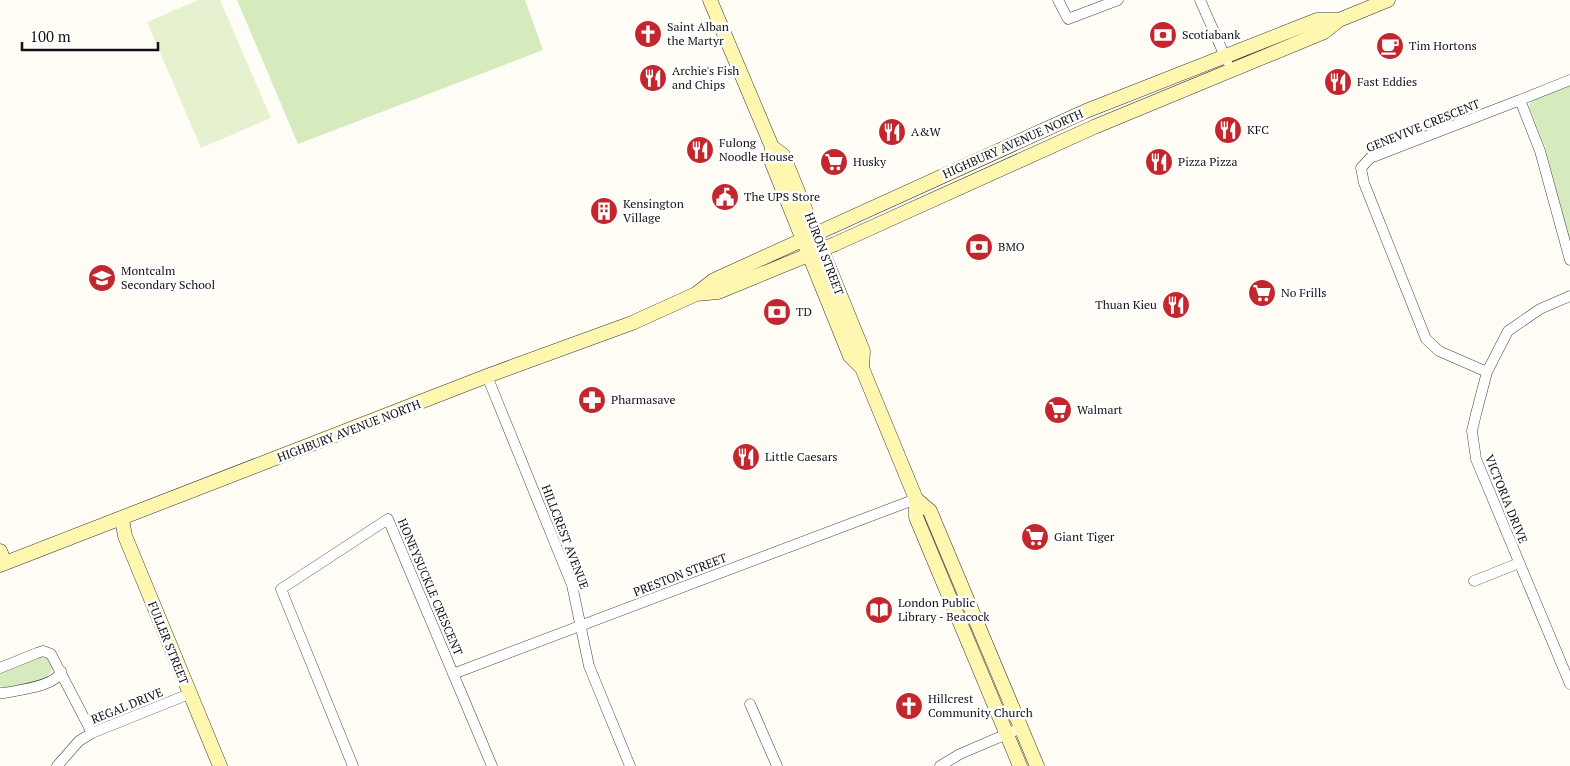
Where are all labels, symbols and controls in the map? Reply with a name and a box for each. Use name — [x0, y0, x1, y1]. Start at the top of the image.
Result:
church icon: Saint Alban the Martyr — [633, 19, 663, 49]
place label: Saint Alban the Martyr — [667, 19, 729, 48]
scale bar — [22, 20, 159, 52]
bank icon: Scotiabank — [1148, 20, 1178, 50]
text: 100 m — [30, 26, 71, 46]
place label: Scotiabank — [1182, 27, 1241, 42]
cafe icon: Tim Hortons — [1375, 31, 1405, 61]
place label: Tim Hortons — [1409, 38, 1477, 53]
restaurant icon: Archie's Fish and Chips — [638, 63, 668, 93]
place label: Archie's Fish and Chips — [672, 63, 739, 92]
restaurant icon: Fast Eddies — [1323, 67, 1353, 97]
place label: Fast Eddies — [1357, 74, 1417, 89]
street label: GENEVIVE CRESCENT — [1364, 96, 1482, 155]
street label: HIGHBURY AVENUE NORTH — [940, 106, 1086, 181]
restaurant icon: KFC — [1213, 115, 1243, 145]
restaurant icon: A&W — [877, 117, 907, 147]
place label: KFC — [1247, 122, 1269, 137]
place label: A&W — [911, 124, 942, 139]
restaurant icon: Fulong Noodle House — [685, 135, 715, 165]
place label: Fulong Noodle House — [719, 135, 794, 164]
supermarket icon: Husky — [819, 147, 849, 177]
restaurant icon: Pizza Pizza — [1144, 147, 1174, 177]
place label: Husky — [853, 154, 887, 169]
place label: Pizza Pizza — [1178, 154, 1237, 169]
public building icon: The UPS Store — [710, 182, 740, 212]
place label: The UPS Store — [744, 189, 820, 204]
building icon: Kensington Village — [589, 196, 619, 226]
place label: Kensington Village — [623, 196, 684, 225]
street label: HURON STREET — [802, 210, 847, 298]
bank icon: BMO — [964, 232, 994, 262]
place label: BMO — [998, 239, 1025, 254]
school or university icon: Montcalm Secondary School — [87, 263, 117, 293]
place label: Montcalm Secondary School — [121, 263, 215, 292]
supermarket icon: No Frills — [1247, 278, 1277, 308]
place label: No Frills — [1281, 285, 1327, 300]
restaurant icon: Thuan Kieu — [1161, 290, 1191, 320]
bank icon: TD — [762, 297, 792, 327]
place label: Thuan Kieu — [1095, 297, 1157, 312]
place label: TD — [796, 304, 812, 319]
pharmacy icon: Pharmasave — [577, 385, 607, 415]
place label: Pharmasave — [611, 392, 675, 407]
supermarket icon: Walmart — [1043, 395, 1073, 425]
street label: HIGHBURY AVENUE NORTH — [275, 396, 423, 465]
place label: Walmart — [1077, 402, 1123, 417]
restaurant icon: Little Caesars — [731, 442, 761, 472]
place label: Little Caesars — [765, 449, 838, 464]
street label: VICTORIA DRIVE — [1482, 452, 1531, 545]
street label: HILLCREST AVENUE — [539, 482, 592, 591]
street label: HONEYSUCKLE CRESCENT — [395, 516, 466, 658]
supermarket icon: Giant Tiger — [1020, 522, 1050, 552]
place label: Giant Tiger — [1054, 529, 1115, 544]
street label: PRESTON STREET — [631, 550, 729, 599]
library icon: London Public Library - Beacock — [864, 595, 894, 625]
place label: London Public Library - Beacock — [898, 595, 990, 624]
street label: FULLER STREET — [145, 599, 192, 687]
street label: REGAL DRIVE — [89, 684, 165, 727]
church icon: Hillcrest Community Church — [894, 691, 924, 721]
place label: Hillcrest Community Church — [928, 691, 1033, 720]

